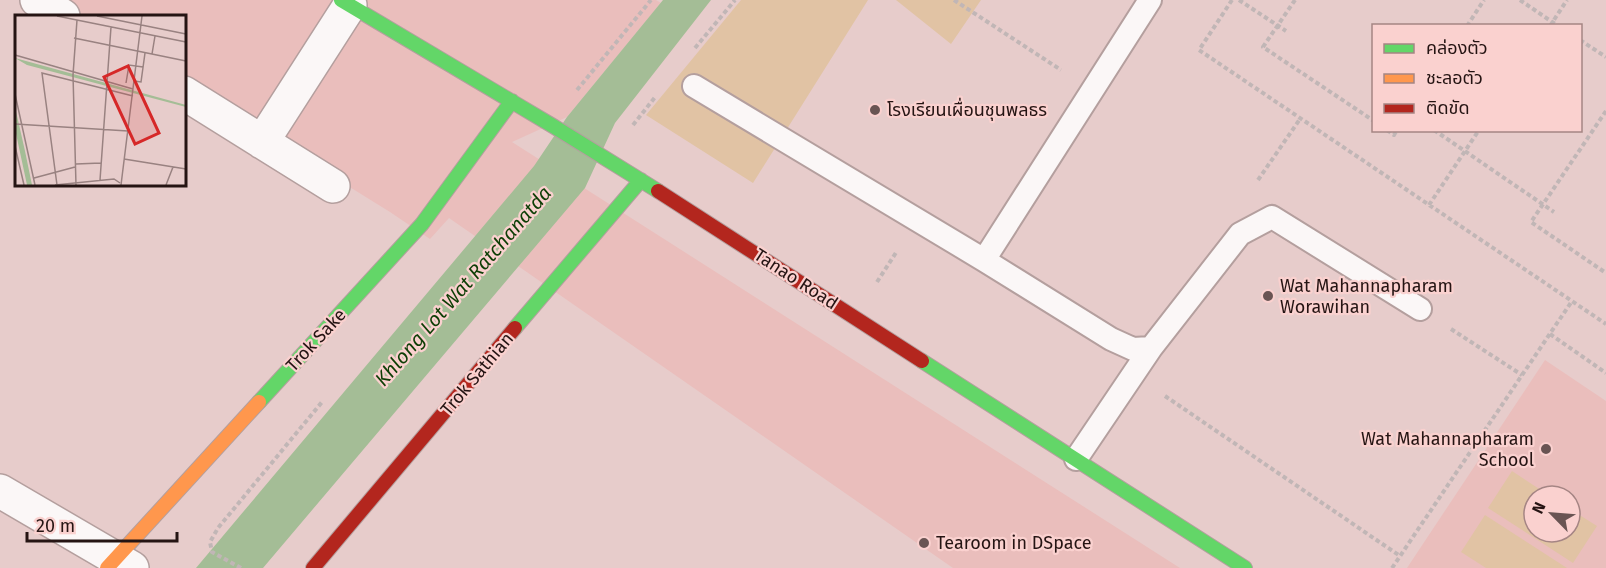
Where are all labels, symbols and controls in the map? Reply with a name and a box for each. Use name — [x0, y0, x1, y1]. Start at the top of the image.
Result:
inset map — [15, 15, 186, 186]
legend — [1372, 24, 1582, 132]
text: คล่องตัว — [1426, 37, 1488, 59]
text: ชะลอตัว — [1426, 67, 1483, 89]
place label: โรงเรียนเผื่อนชุนพลธร — [887, 97, 1047, 121]
text: ติดขัด — [1426, 97, 1469, 119]
marker: โรงเรียนเผื่อนชุนพลธร — [868, 103, 882, 117]
water label: Khlong Lot Wat Ratchanatda — [370, 181, 556, 391]
street label: Tanao Road — [750, 244, 842, 314]
place label: Wat Mahannapharam Worawihan — [1280, 275, 1453, 318]
marker: Wat Mahannapharam Worawihan — [1261, 289, 1275, 303]
street label: Trok Sake — [281, 304, 351, 376]
street label: Trok Sathian — [436, 328, 518, 420]
place label: Wat Mahannapharam School — [1361, 428, 1534, 471]
marker: Wat Mahannapharam School — [1539, 442, 1553, 456]
north arrow — [1522, 484, 1582, 544]
text: N — [1528, 499, 1550, 517]
scale bar — [27, 505, 177, 543]
text: 20 m — [36, 515, 75, 537]
place label: Tearoom in DSpace — [936, 532, 1092, 554]
marker: Tearoom in DSpace — [917, 536, 931, 550]

